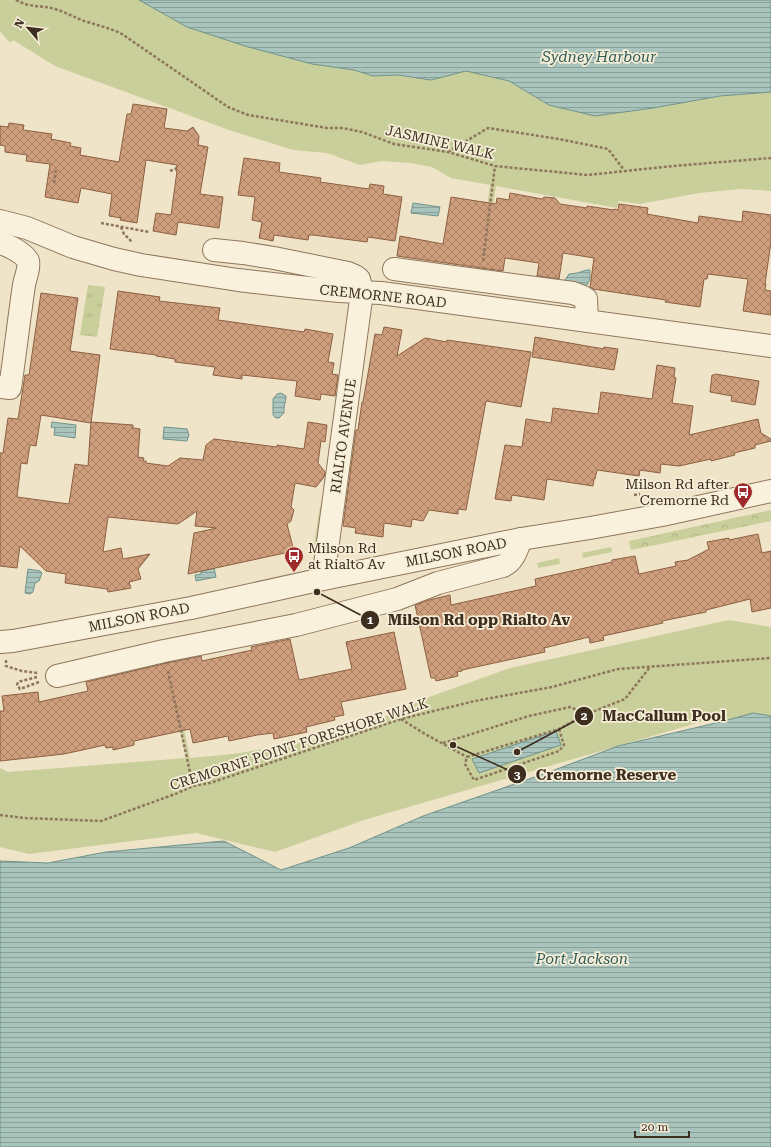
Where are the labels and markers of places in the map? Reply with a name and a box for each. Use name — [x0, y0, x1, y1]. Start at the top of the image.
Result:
place label: Milson Rd after Cremorne Rd — [625, 476, 729, 508]
bus stop icon: Milson Rd after Cremorne Rd — [732, 481, 754, 509]
place label: Milson Rd at Rialto Av — [308, 540, 386, 572]
bus stop icon: Milson Rd at Rialto Av — [283, 545, 305, 573]
callout: Milson Rd opp Rialto Av — [360, 607, 579, 634]
callout: MacCallum Pool — [574, 703, 733, 730]
callout: Cremorne Reserve — [507, 761, 684, 788]

